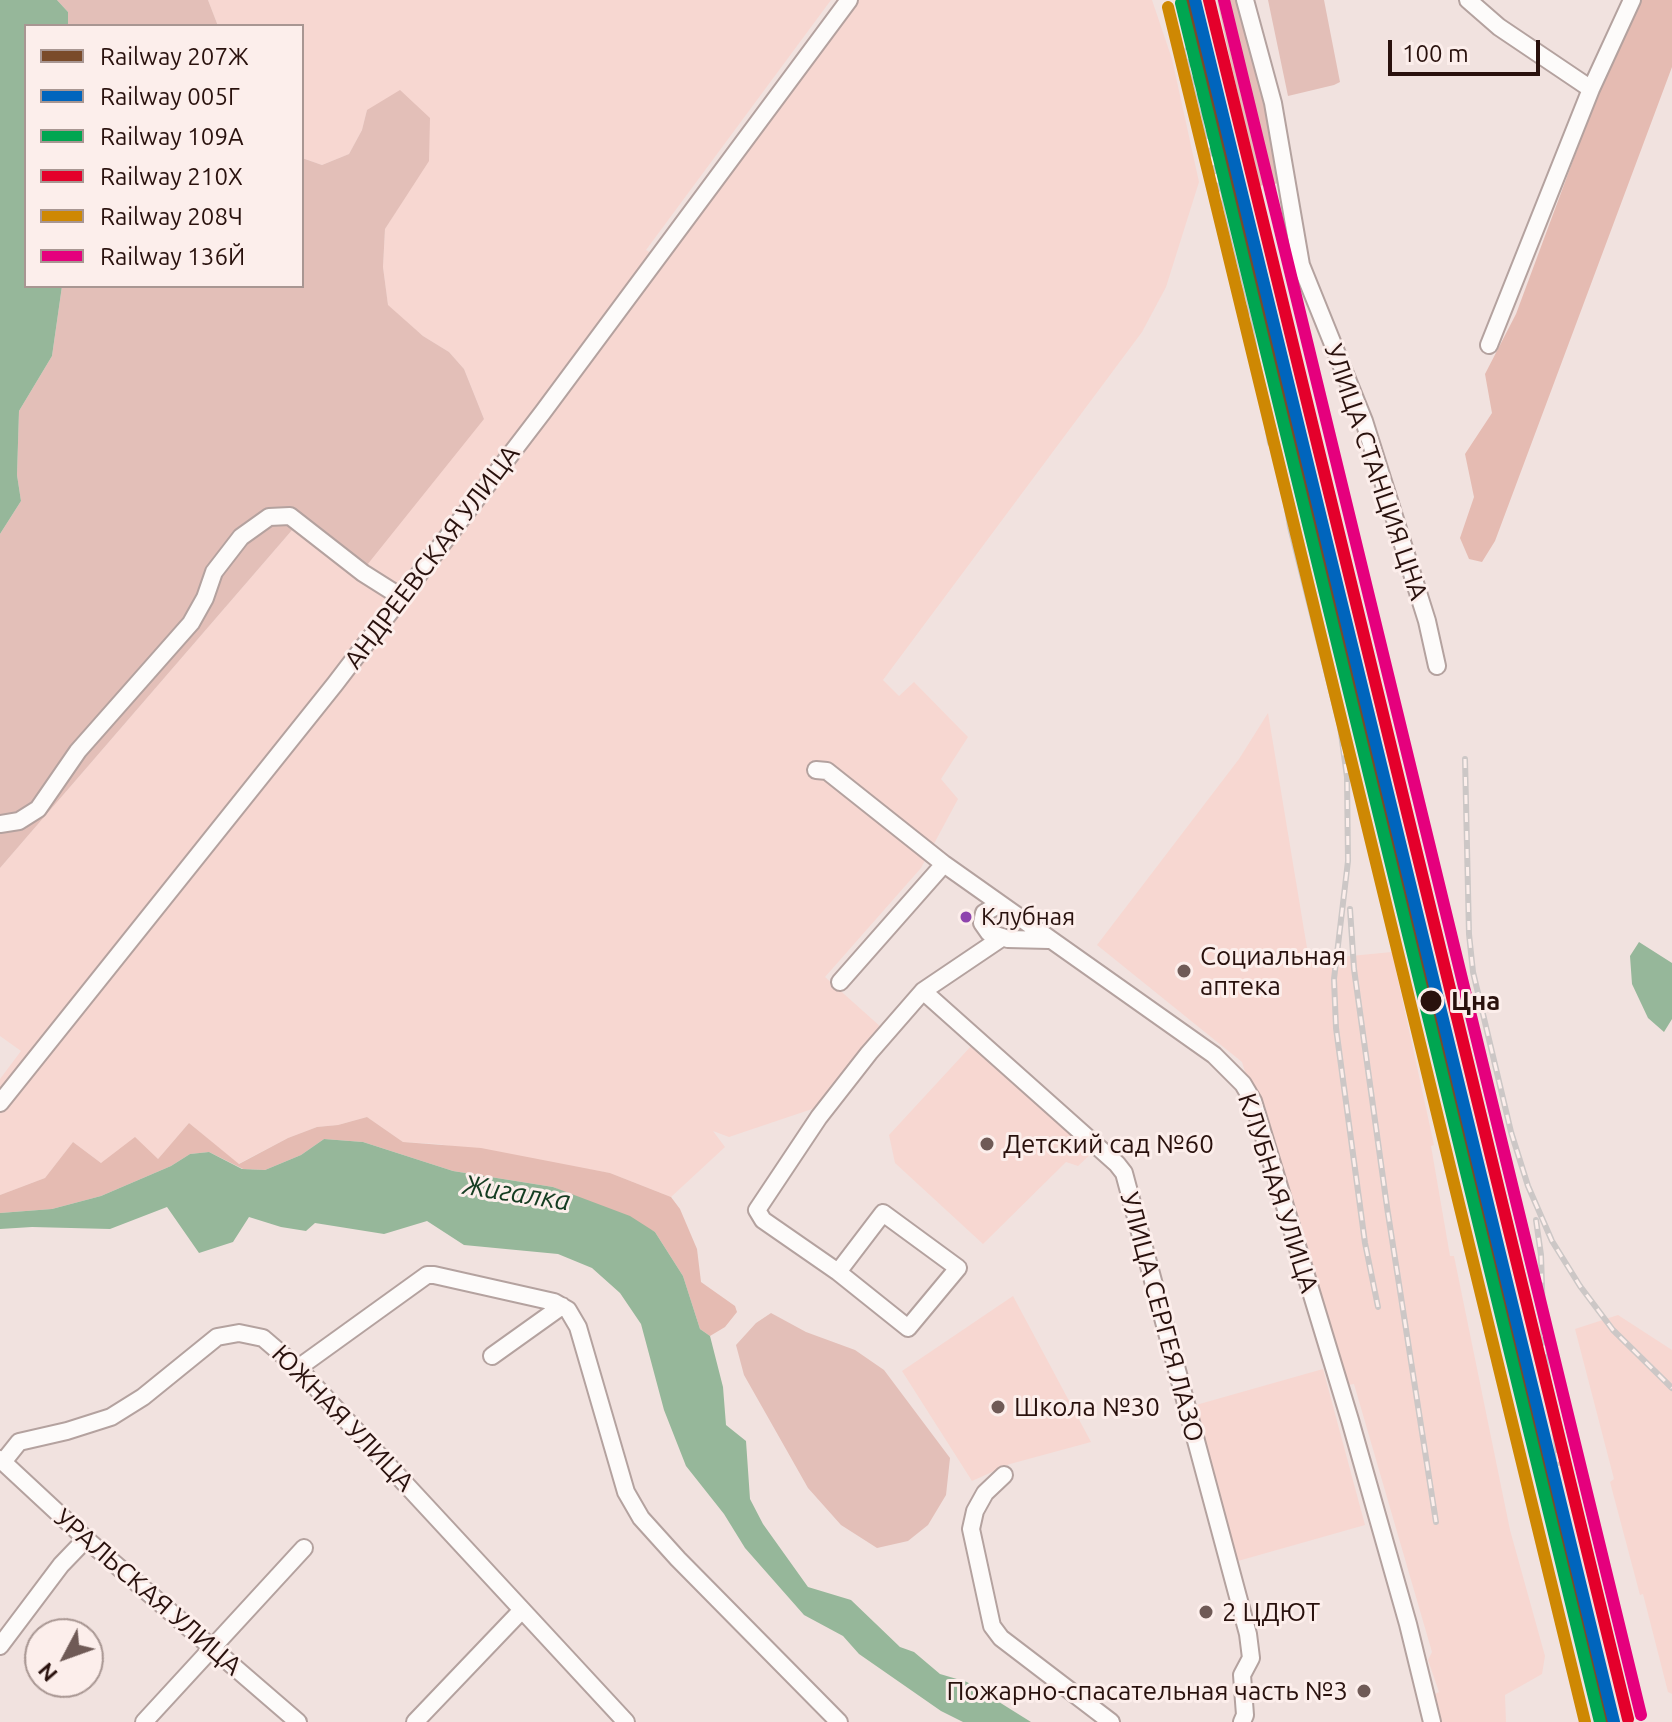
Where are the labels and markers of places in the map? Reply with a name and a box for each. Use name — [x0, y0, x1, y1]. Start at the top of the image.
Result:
place label: Клубная — [981, 903, 1075, 931]
marker: Клубная — [958, 909, 974, 925]
place label: Социальная аптека — [1200, 940, 1346, 1002]
marker: Социальная аптека — [1175, 962, 1193, 980]
place label: Цна — [1451, 985, 1500, 1017]
marker: Цна — [1418, 988, 1444, 1014]
place label: Детский сад №60 — [1003, 1128, 1214, 1160]
marker: Детский сад №60 — [978, 1135, 996, 1153]
place label: Школа №30 — [1014, 1391, 1160, 1423]
marker: Школа №30 — [989, 1398, 1007, 1416]
place label: 2 ЦДЮТ — [1222, 1596, 1320, 1628]
marker: 2 ЦДЮТ — [1197, 1603, 1215, 1621]
place label: Пожарно-спасательная часть №3 — [946, 1675, 1348, 1707]
marker: Пожарно-спасательная часть №3 — [1355, 1682, 1373, 1700]

